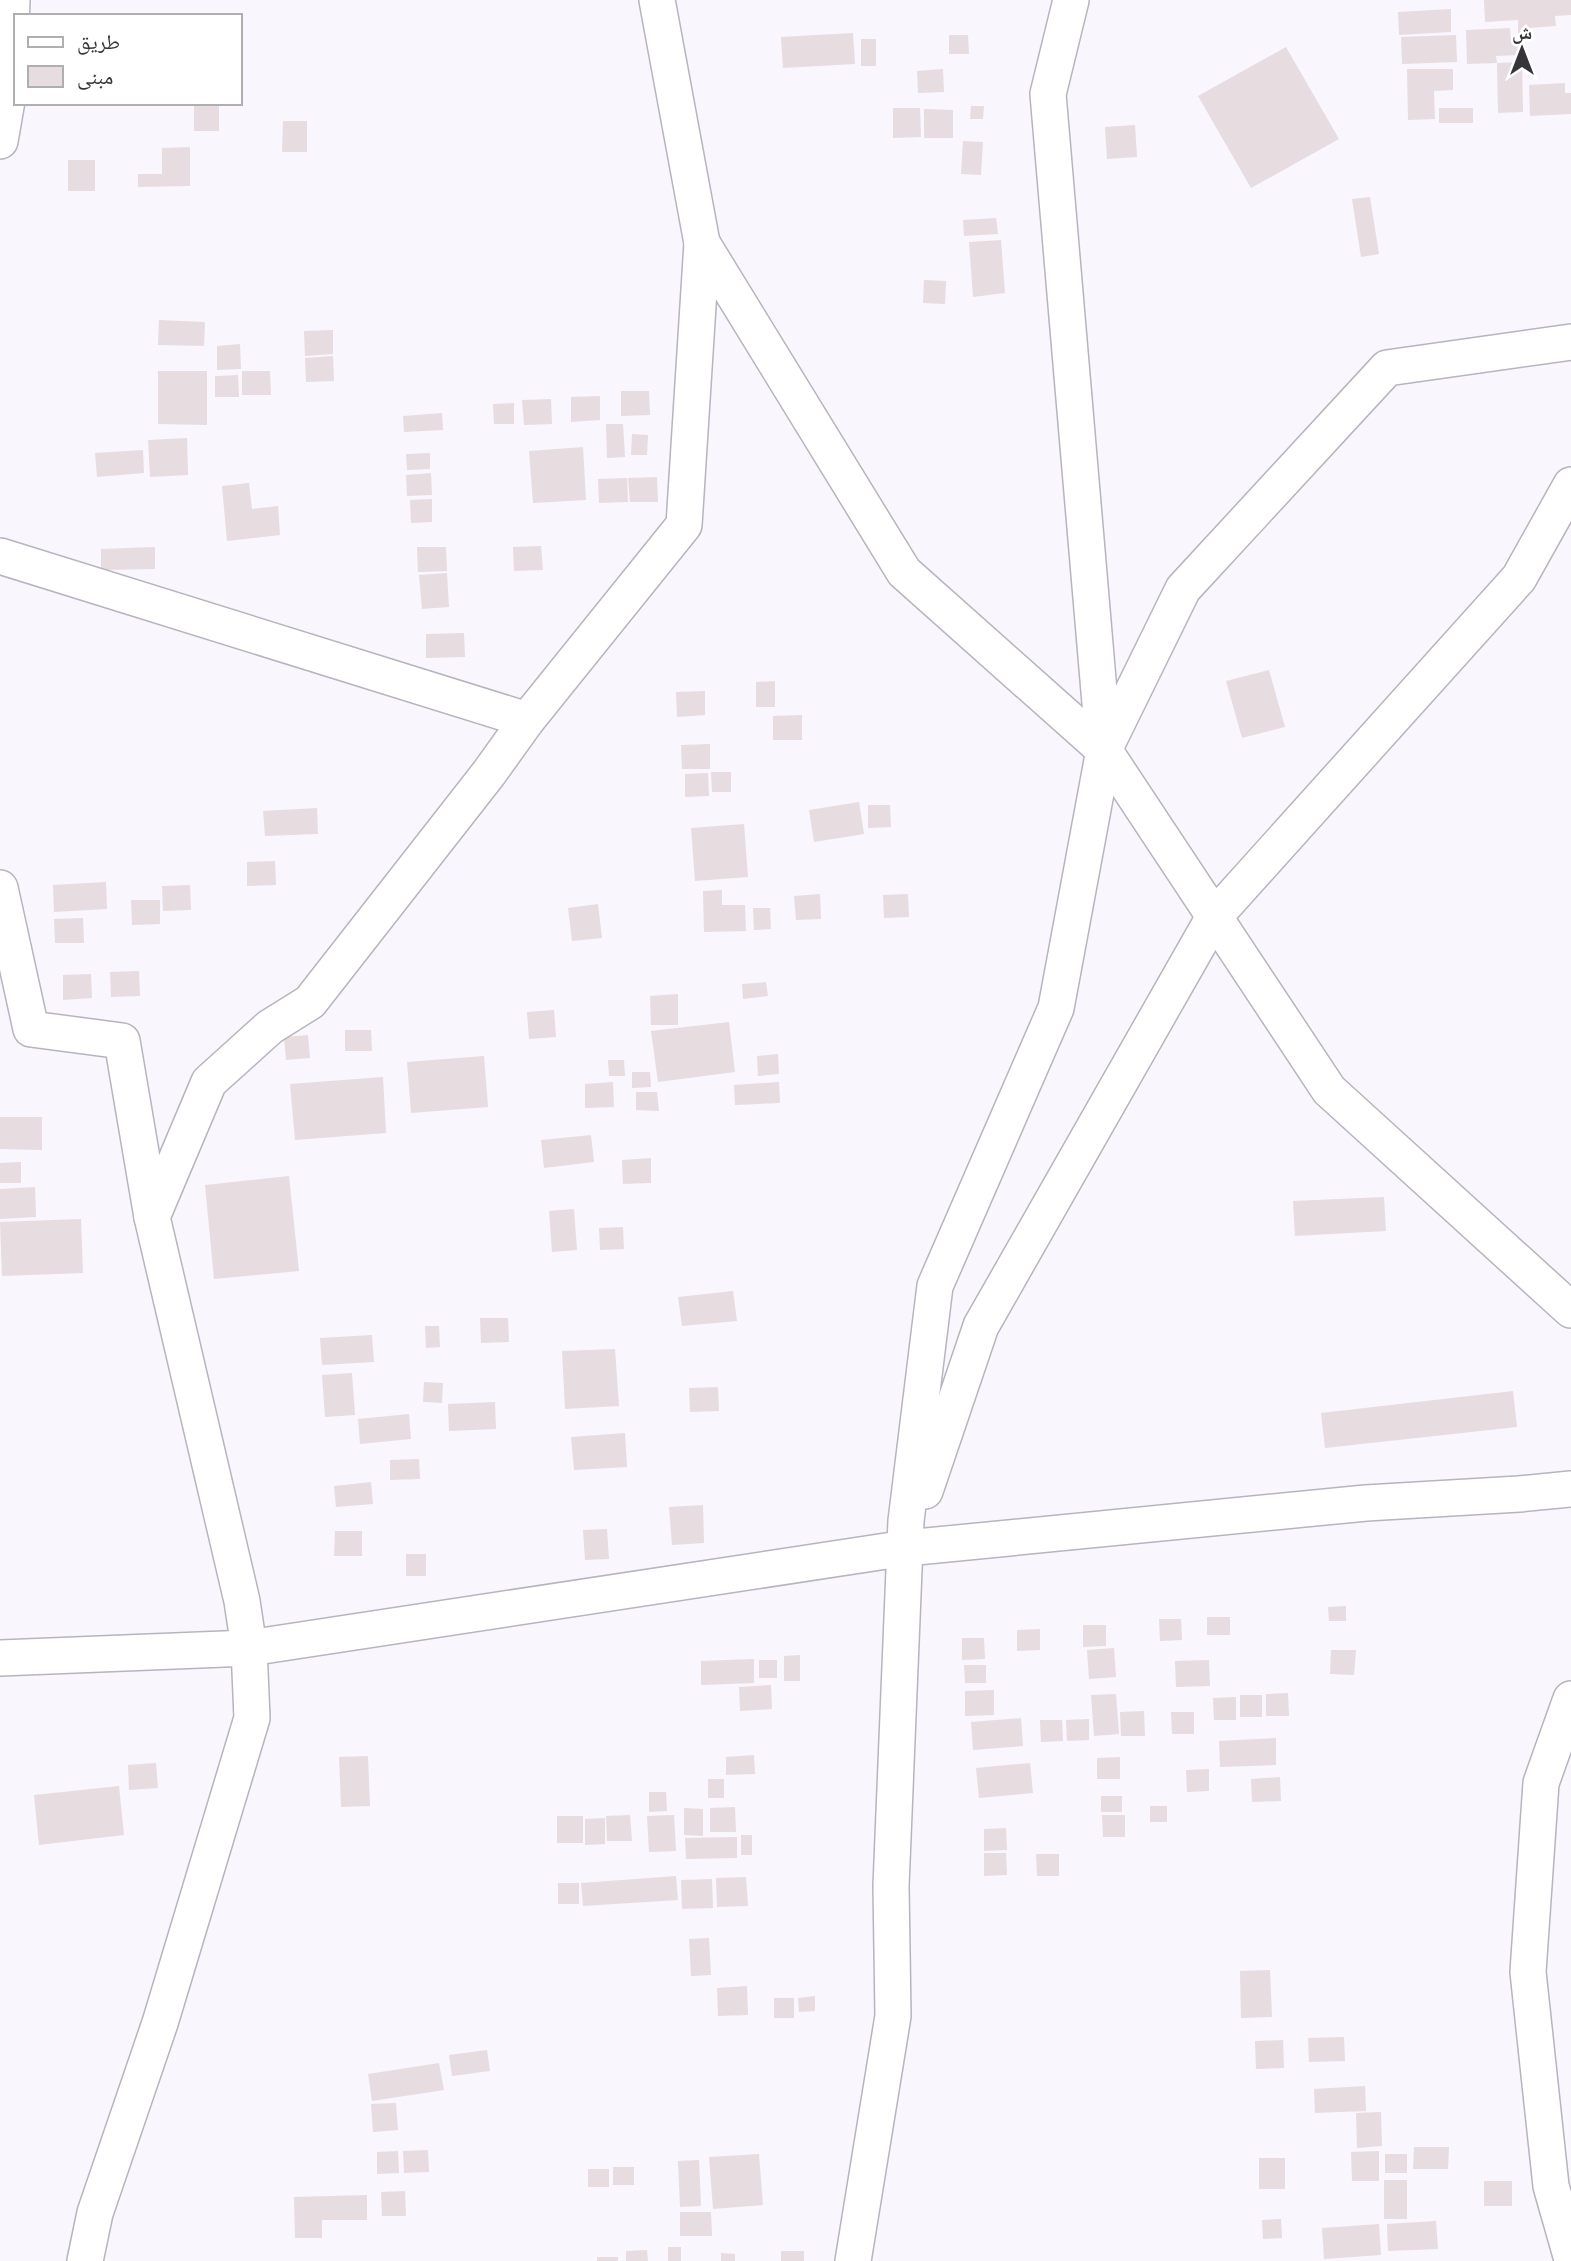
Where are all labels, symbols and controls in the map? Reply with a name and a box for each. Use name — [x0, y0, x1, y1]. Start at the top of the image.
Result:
legend — [14, 14, 242, 105]
north arrow — [1487, 14, 1557, 84]
text: ش — [1512, 21, 1532, 44]
text: طريق — [77, 29, 120, 55]
text: مبنى — [77, 64, 113, 90]

